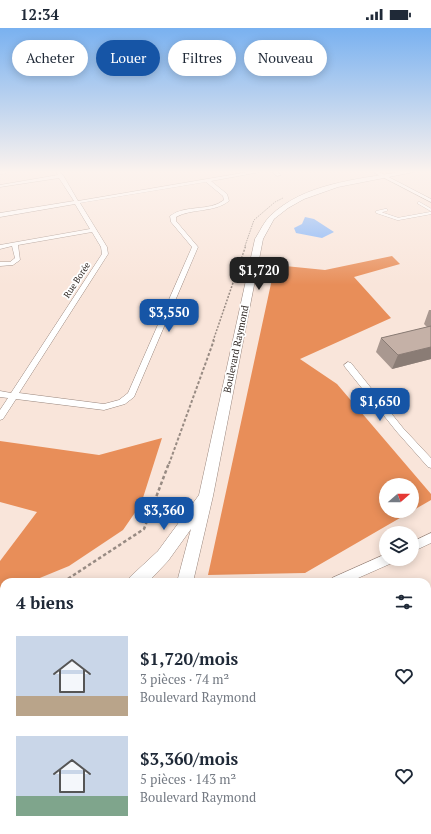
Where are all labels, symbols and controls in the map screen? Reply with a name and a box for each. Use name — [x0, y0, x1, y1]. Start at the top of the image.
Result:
text: 12:34 — [20, 4, 59, 24]
chip: Acheter — [12, 40, 88, 76]
chip: Louer — [96, 40, 160, 76]
chip: Filtres — [168, 40, 236, 76]
chip: Nouveau — [244, 40, 327, 76]
pin: $1,720 — [226, 257, 292, 291]
street label: Rue Borée — [61, 259, 93, 300]
text: $1,720 — [239, 261, 279, 279]
pin: $3,550 — [136, 299, 202, 333]
text: $3,550 — [149, 303, 189, 321]
street label: Boulevard Raymond — [220, 304, 252, 394]
pin: $1,650 — [347, 388, 413, 422]
text: $1,650 — [360, 392, 400, 410]
north arrow — [379, 478, 419, 518]
map controls — [379, 478, 419, 566]
pin: $3,360 — [131, 497, 197, 531]
text: $3,360 — [144, 501, 184, 519]
button: layers — [379, 526, 419, 566]
text: 4 biens — [16, 591, 74, 614]
icon: filters — [393, 591, 415, 613]
text: $1,720/mois — [140, 647, 238, 670]
icon: home — [48, 652, 96, 700]
icon: heart — [393, 665, 415, 687]
text: 3 pièces · 74 m² — [140, 670, 229, 688]
text: Boulevard Raymond — [140, 688, 256, 706]
text: $3,360/mois — [140, 747, 238, 770]
icon: home — [48, 752, 96, 800]
icon: heart — [393, 765, 415, 787]
text: 5 pièces · 143 m² — [140, 770, 236, 788]
text: Boulevard Raymond — [140, 788, 256, 806]

